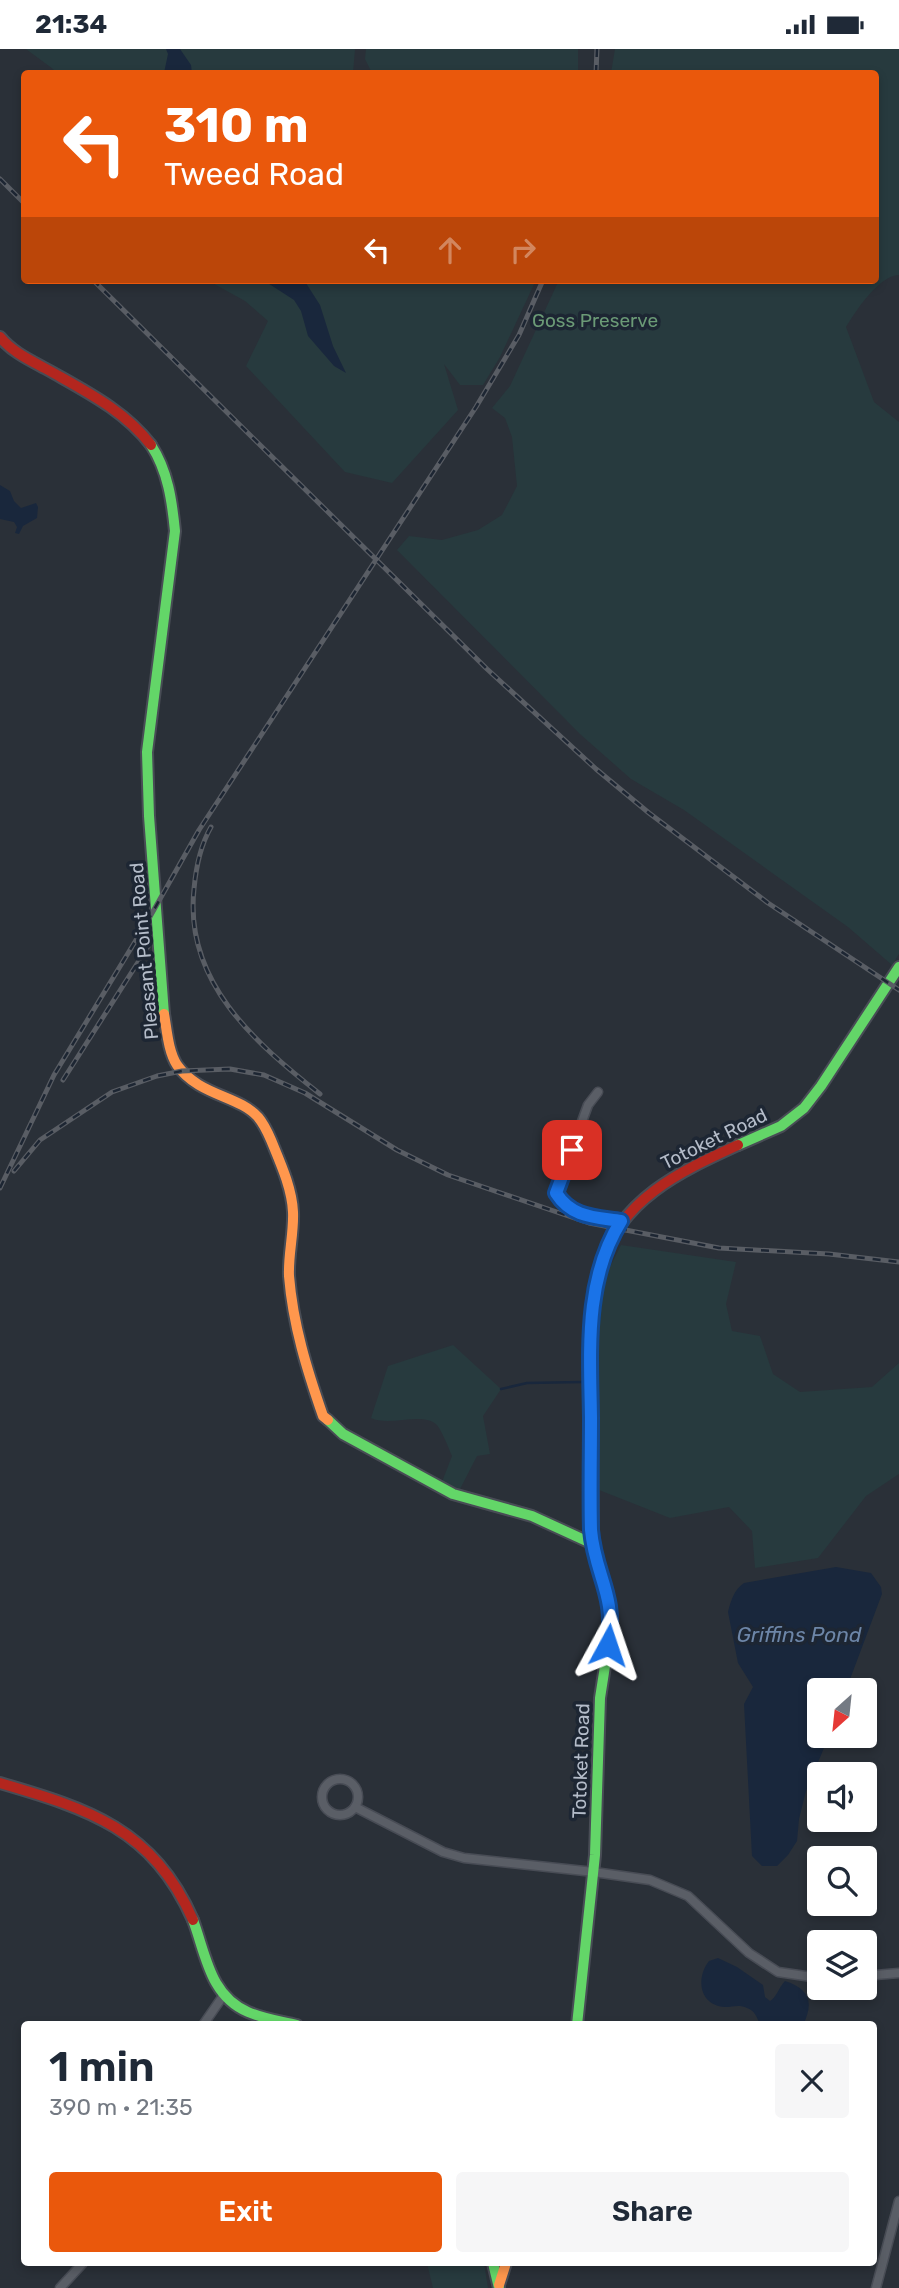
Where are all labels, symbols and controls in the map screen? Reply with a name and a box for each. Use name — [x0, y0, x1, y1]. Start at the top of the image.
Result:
text: 21:34 — [35, 9, 107, 40]
text: 310 m — [164, 96, 309, 154]
icon: left — [49, 98, 140, 189]
text: Tweed Road — [164, 155, 344, 193]
icon: left — [358, 231, 396, 269]
icon: ahead — [431, 231, 469, 269]
icon: right — [504, 231, 542, 269]
park label: Goss Preserve — [532, 309, 658, 332]
street label: Pleasant Point Road — [125, 862, 163, 1040]
street label: Totoket Road — [657, 1103, 771, 1175]
pin — [542, 1120, 602, 1180]
icon: arrive — [553, 1131, 591, 1169]
position arrow — [571, 1608, 645, 1682]
water label: Griffins Pond — [737, 1622, 862, 1647]
north arrow — [807, 1678, 877, 1748]
map controls — [807, 1678, 877, 2000]
street label: Totoket Road — [567, 1703, 595, 1819]
button: sound — [807, 1762, 877, 1832]
button: search — [807, 1846, 877, 1916]
button: layers — [807, 1930, 877, 2000]
text: 1 min — [49, 2042, 155, 2092]
button: close — [775, 2044, 849, 2118]
text: 390 m · 21:35 — [49, 2093, 193, 2121]
button: Exit — [49, 2172, 442, 2252]
button: Share — [456, 2172, 849, 2252]

